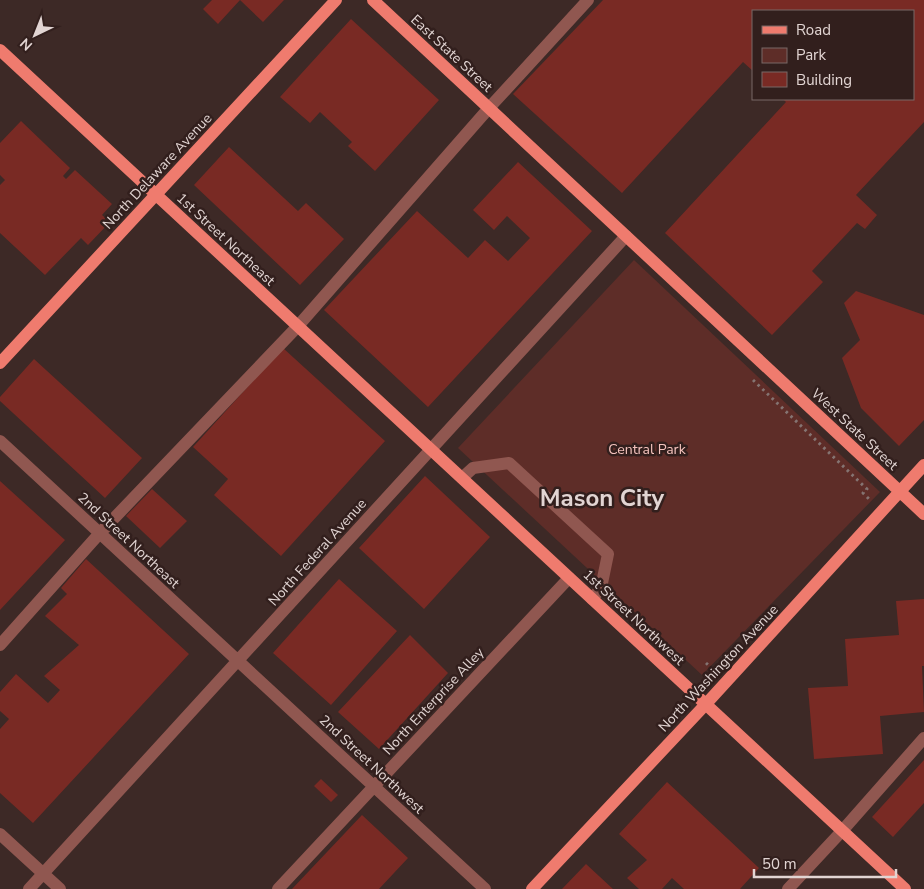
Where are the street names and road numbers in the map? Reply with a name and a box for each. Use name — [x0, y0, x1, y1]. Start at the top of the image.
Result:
street label: East State Street — [407, 10, 497, 96]
street label: North Delaware Avenue — [99, 109, 216, 233]
street label: 1st Street Northeast — [172, 189, 279, 290]
street label: West State Street — [807, 384, 902, 475]
street label: 2nd Street Northeast — [74, 488, 184, 593]
street label: North Federal Avenue — [264, 495, 371, 610]
street label: 1st Street Northwest — [579, 565, 689, 670]
street label: North Washington Avenue — [654, 600, 783, 736]
street label: North Enterprise Alley — [378, 643, 489, 759]
street label: 2nd Street Northwest — [315, 711, 428, 818]

